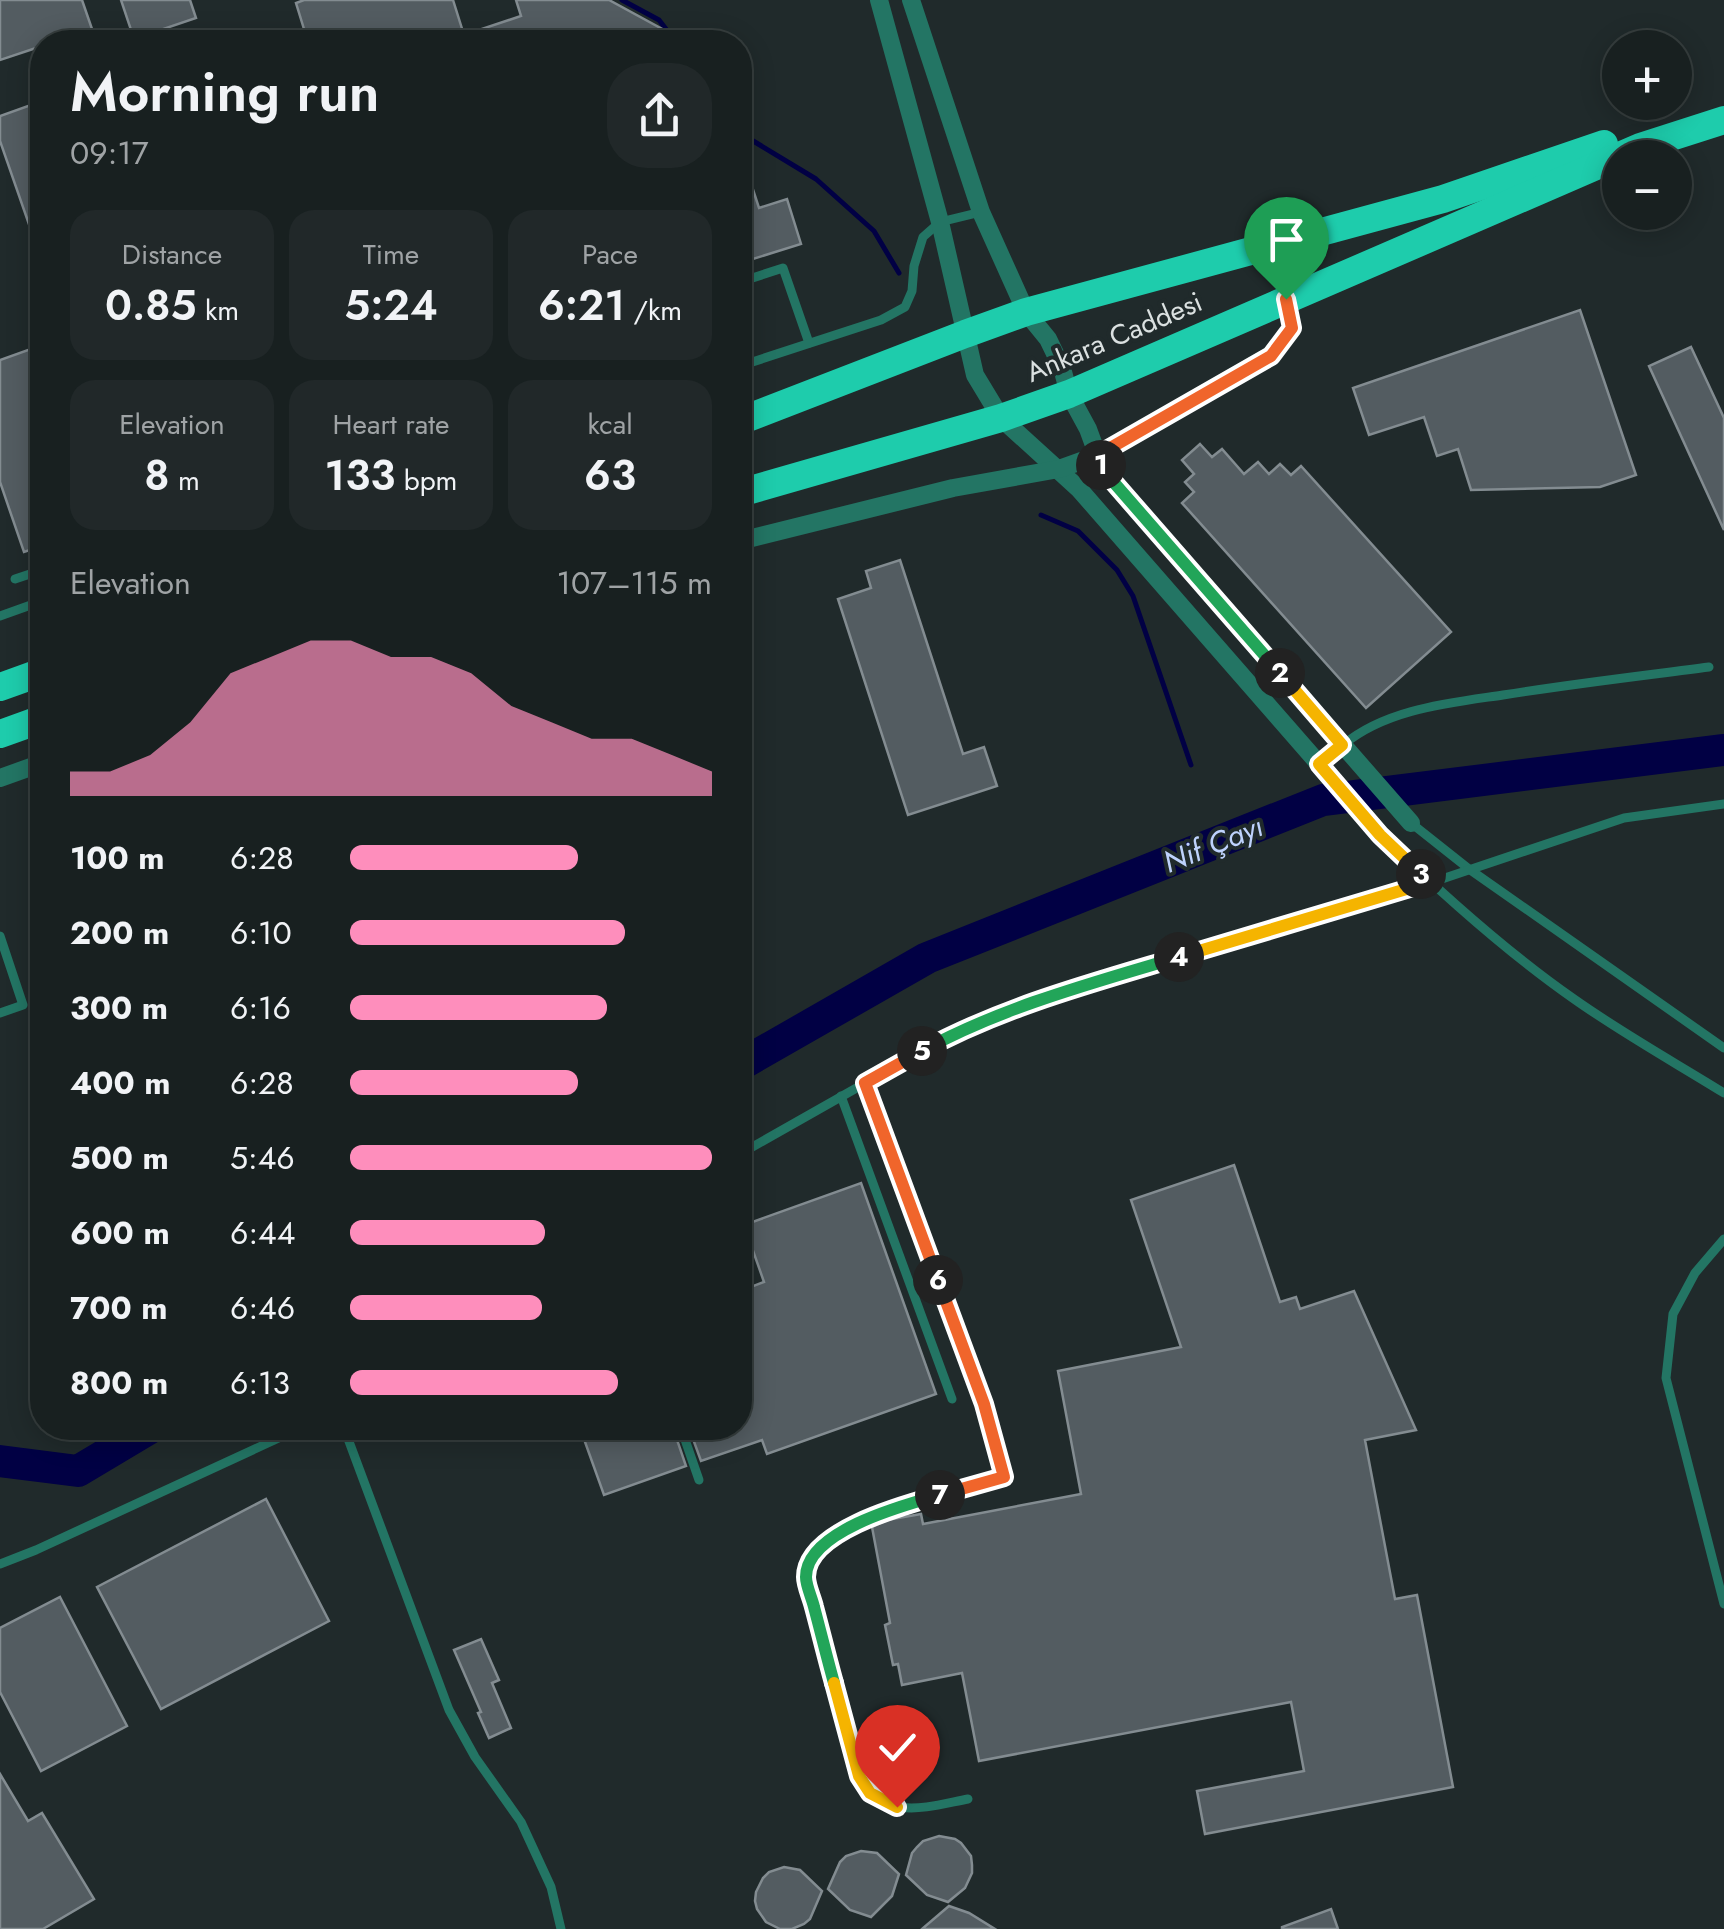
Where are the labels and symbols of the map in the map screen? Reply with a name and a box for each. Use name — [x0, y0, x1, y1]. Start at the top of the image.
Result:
pin — [1244, 197, 1329, 300]
street label: Ankara Caddesi — [1019, 281, 1209, 393]
pin: 1 — [1076, 440, 1126, 490]
pin: 2 — [1255, 648, 1305, 698]
water label: Nif Çayı — [1157, 805, 1269, 883]
pin: 3 — [1396, 849, 1446, 899]
pin: 4 — [1154, 932, 1204, 982]
pin: 5 — [897, 1026, 947, 1076]
pin: 6 — [913, 1255, 963, 1305]
pin: 7 — [915, 1470, 965, 1520]
pin — [855, 1705, 940, 1808]

